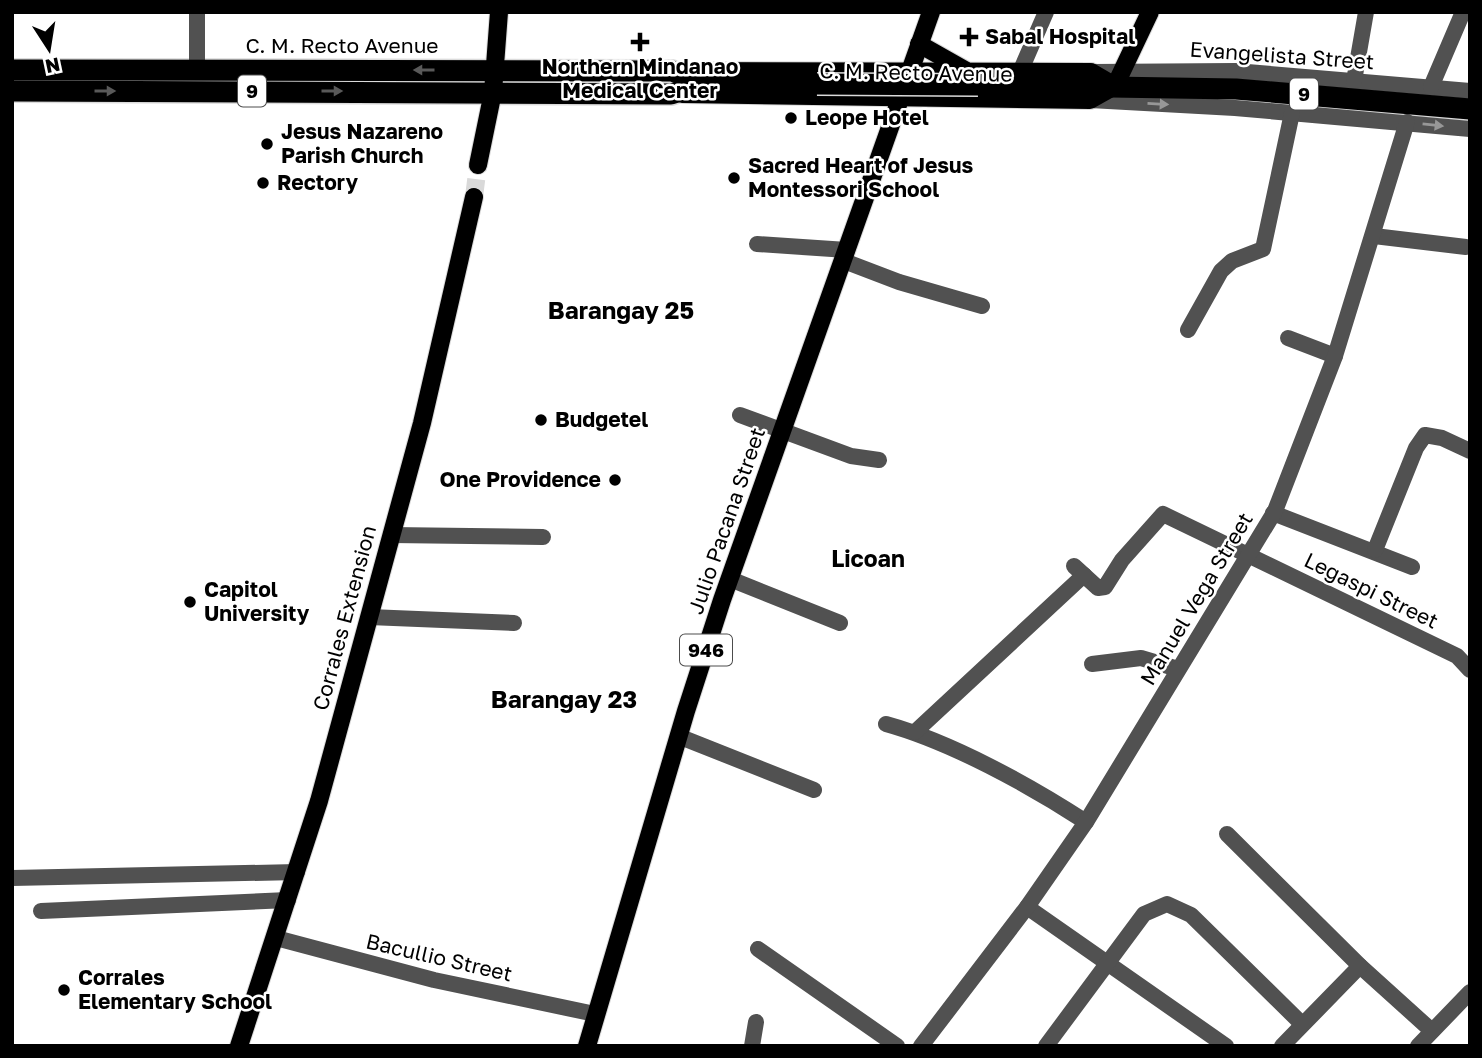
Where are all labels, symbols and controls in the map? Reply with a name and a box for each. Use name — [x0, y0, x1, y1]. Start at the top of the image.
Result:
north arrow — [14, 14, 84, 84]
place label: Sabal Hospital — [985, 23, 1135, 49]
marker: Sabal Hospital — [959, 27, 979, 47]
street label: C. M. Recto Avenue — [245, 32, 439, 58]
marker: Northern Mindanao Medical Center — [630, 32, 650, 52]
street label: Evangelista Street — [1189, 36, 1375, 74]
text: N — [43, 53, 62, 79]
place label: Northern Mindanao Medical Center — [542, 53, 738, 103]
street label: C. M. Recto Avenue — [819, 57, 1013, 87]
one-way arrow — [413, 64, 435, 76]
road number: 9 — [238, 76, 266, 106]
road number: 9 — [1290, 78, 1318, 110]
one-way arrow — [94, 85, 116, 97]
one-way arrow — [322, 85, 344, 97]
one-way arrow — [1147, 99, 1169, 110]
place label: Leope Hotel — [805, 104, 929, 130]
marker: Leope Hotel — [783, 110, 799, 126]
place label: Jesus Nazareno Parish Church — [281, 118, 443, 168]
one-way arrow — [1423, 120, 1445, 131]
marker: Jesus Nazareno Parish Church — [259, 136, 275, 152]
place label: Sacred Heart of Jesus Montessori School — [748, 152, 974, 202]
place label: Rectory — [277, 169, 358, 195]
marker: Sacred Heart of Jesus Montessori School — [726, 170, 742, 186]
marker: Rectory — [255, 175, 271, 191]
district label: Barangay 25 — [548, 295, 694, 324]
place label: Budgetel — [555, 406, 648, 432]
marker: Budgetel — [533, 412, 549, 428]
street label: Julio Pacana Street — [682, 424, 770, 617]
place label: One Providence — [440, 466, 601, 492]
marker: One Providence — [607, 472, 623, 488]
street label: Manuel Vega Street — [1134, 507, 1258, 690]
street label: Corrales Extension — [307, 522, 381, 713]
district label: Licoan — [831, 544, 905, 572]
street label: Legaspi Street — [1300, 546, 1443, 634]
place label: Capitol University — [204, 576, 310, 626]
marker: Capitol University — [182, 594, 198, 610]
road number: 946 — [680, 635, 732, 666]
district label: Barangay 23 — [491, 684, 637, 713]
street label: Bacullio Street — [364, 928, 515, 986]
place label: Corrales Elementary School — [78, 964, 272, 1014]
marker: Corrales Elementary School — [56, 982, 72, 998]

